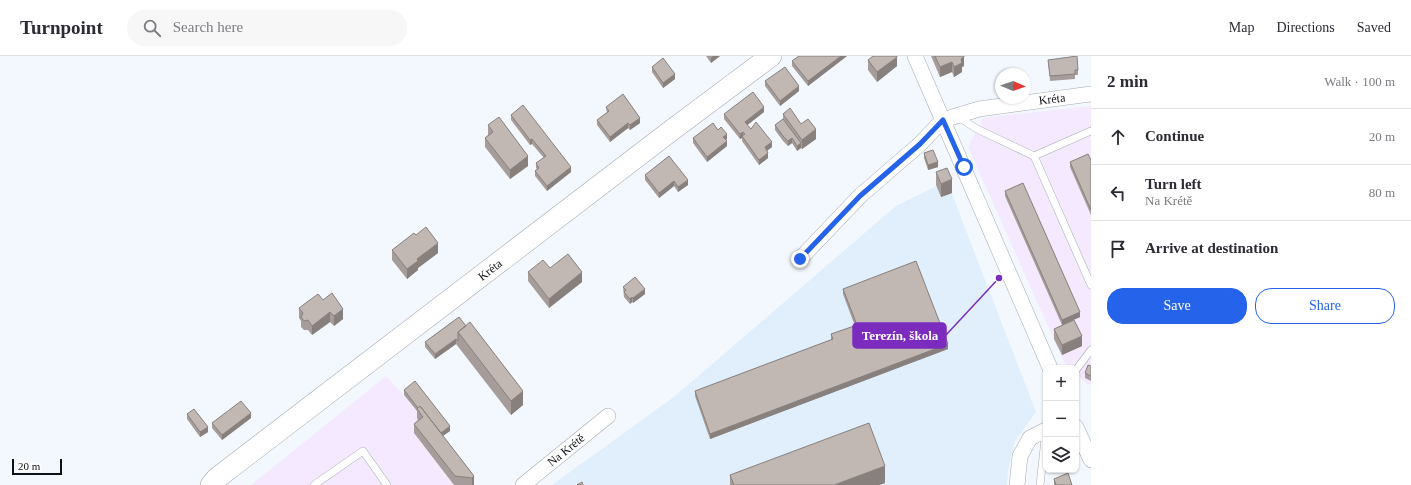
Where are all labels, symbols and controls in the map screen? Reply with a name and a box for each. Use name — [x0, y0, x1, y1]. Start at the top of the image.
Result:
search box — [127, 10, 407, 46]
text: Turnpoint — [20, 17, 103, 38]
icon: search — [141, 17, 163, 39]
text: Search here — [173, 19, 243, 35]
text: Map — [1229, 20, 1254, 35]
text: Directions — [1276, 20, 1335, 35]
text: Saved — [1357, 20, 1391, 35]
north arrow — [995, 68, 1031, 104]
text: 2 min — [1107, 72, 1148, 91]
text: Walk · 100 m — [1324, 74, 1395, 89]
street label: Kréta — [1038, 90, 1067, 108]
icon: ahead — [1107, 126, 1129, 148]
text: Continue — [1145, 128, 1204, 144]
text: 20 m — [1369, 129, 1395, 144]
route start — [955, 158, 973, 176]
text: Turn left — [1145, 176, 1202, 192]
icon: left — [1107, 182, 1129, 204]
text: 80 m — [1369, 185, 1395, 200]
text: Na Krétě — [1145, 193, 1192, 208]
icon: arrive — [1107, 238, 1129, 260]
text: Arrive at destination — [1145, 240, 1278, 256]
route end — [791, 250, 809, 268]
street label: Kréta — [475, 256, 505, 284]
button: Save — [1107, 288, 1247, 324]
button: Share — [1255, 288, 1395, 324]
callout: Terezín, škola — [853, 323, 946, 348]
text: Terezín, škola — [862, 328, 939, 343]
map controls — [1043, 365, 1079, 473]
button: + — [1043, 365, 1079, 401]
button: − — [1043, 401, 1079, 437]
street label: Na Krétě — [545, 431, 587, 469]
button: layers — [1043, 437, 1079, 473]
scale bar — [12, 457, 62, 476]
text: 20 m — [18, 460, 40, 472]

